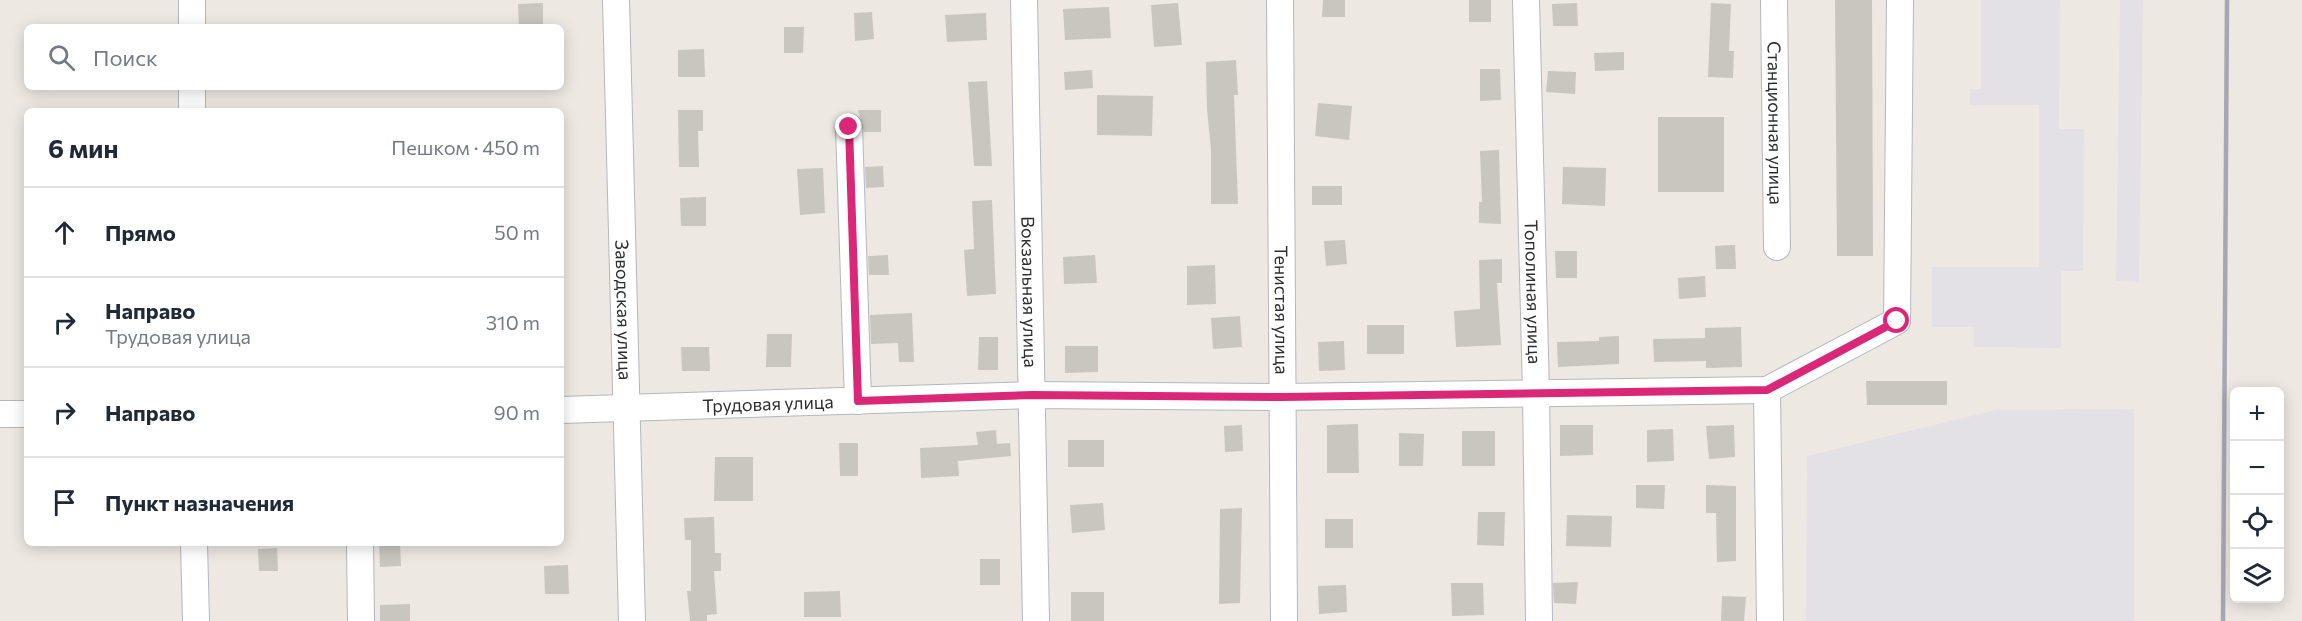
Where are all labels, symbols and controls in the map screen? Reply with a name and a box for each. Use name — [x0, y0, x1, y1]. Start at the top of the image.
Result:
search box — [24, 24, 564, 90]
icon: search — [45, 41, 78, 74]
street label: Станционная улица — [1764, 41, 1787, 205]
text: Поиск — [93, 44, 158, 71]
route end — [835, 113, 861, 139]
text: 6 мин — [48, 132, 118, 163]
text: Пешком · 450 m — [391, 135, 540, 159]
icon: ahead — [48, 216, 81, 249]
street label: Вокзальная улица — [1017, 216, 1042, 368]
text: Прямо — [105, 219, 176, 246]
street label: Тополиная улица — [1521, 219, 1546, 364]
text: 50 m — [494, 220, 540, 244]
street label: Заводская улица — [611, 239, 637, 380]
street label: Тенистая улица — [1271, 245, 1293, 375]
text: Направо — [105, 297, 195, 324]
icon: right — [48, 306, 81, 339]
route start — [1883, 307, 1909, 333]
text: 310 m — [486, 310, 540, 334]
text: Трудовая улица — [105, 324, 251, 348]
map controls — [2230, 387, 2284, 603]
button: + — [2230, 387, 2284, 441]
street label: Трудовая улица — [702, 390, 834, 416]
icon: right — [48, 396, 81, 429]
text: Направо — [105, 399, 195, 426]
text: 90 m — [494, 400, 540, 424]
button: − — [2230, 441, 2284, 495]
icon: arrive — [48, 486, 81, 519]
text: Пункт назначения — [105, 489, 294, 516]
button: locate — [2230, 495, 2284, 549]
button: layers — [2230, 549, 2284, 603]

